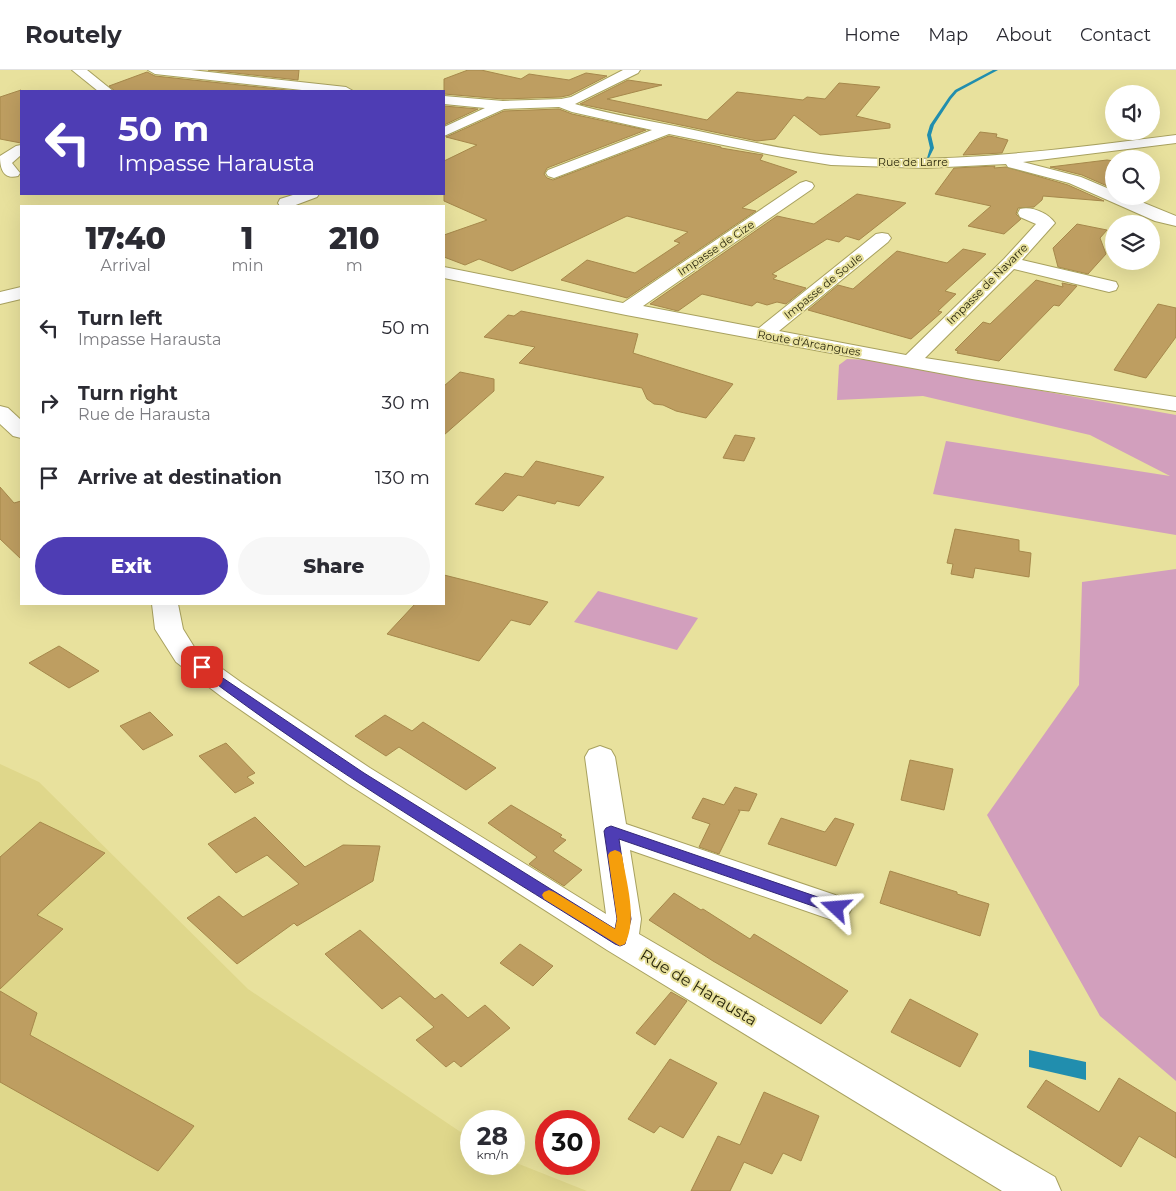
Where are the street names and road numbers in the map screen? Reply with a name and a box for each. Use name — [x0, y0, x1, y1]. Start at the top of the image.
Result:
street label: Rue de Larre — [878, 155, 948, 169]
street label: Impasse de Cize — [675, 217, 757, 279]
street label: Impasse de Navarre — [944, 240, 1031, 327]
street label: Impasse de Soule — [781, 250, 865, 322]
street label: Route d'Arcangues — [756, 327, 862, 359]
street label: Rue de Harausta — [637, 945, 761, 1030]

